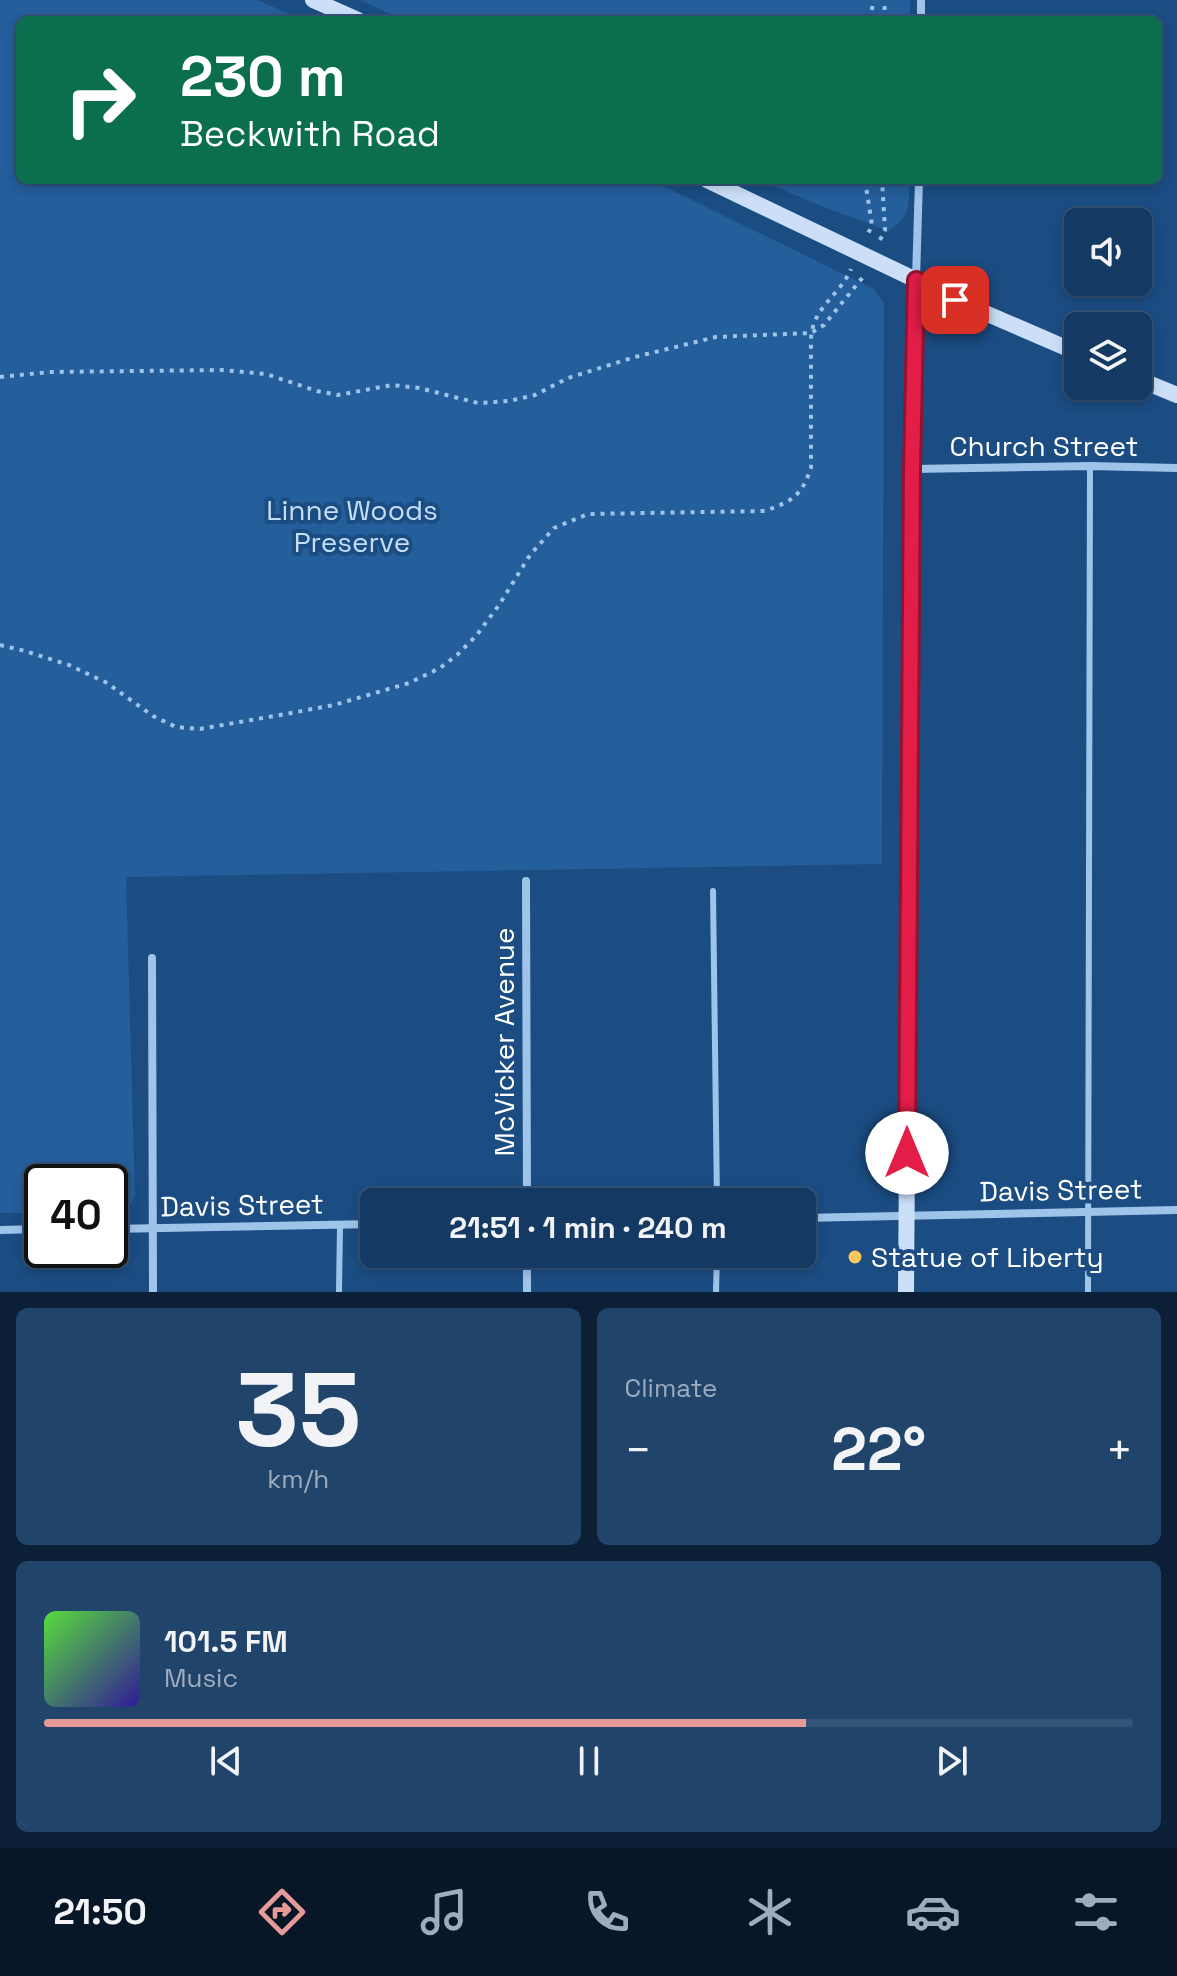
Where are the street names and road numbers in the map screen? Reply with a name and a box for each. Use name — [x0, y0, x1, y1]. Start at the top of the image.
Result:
street label: Church Street — [950, 428, 1138, 464]
street label: McVicker Avenue — [486, 927, 522, 1157]
street label: Davis Street — [979, 1171, 1143, 1209]
street label: Davis Street — [160, 1186, 324, 1224]

